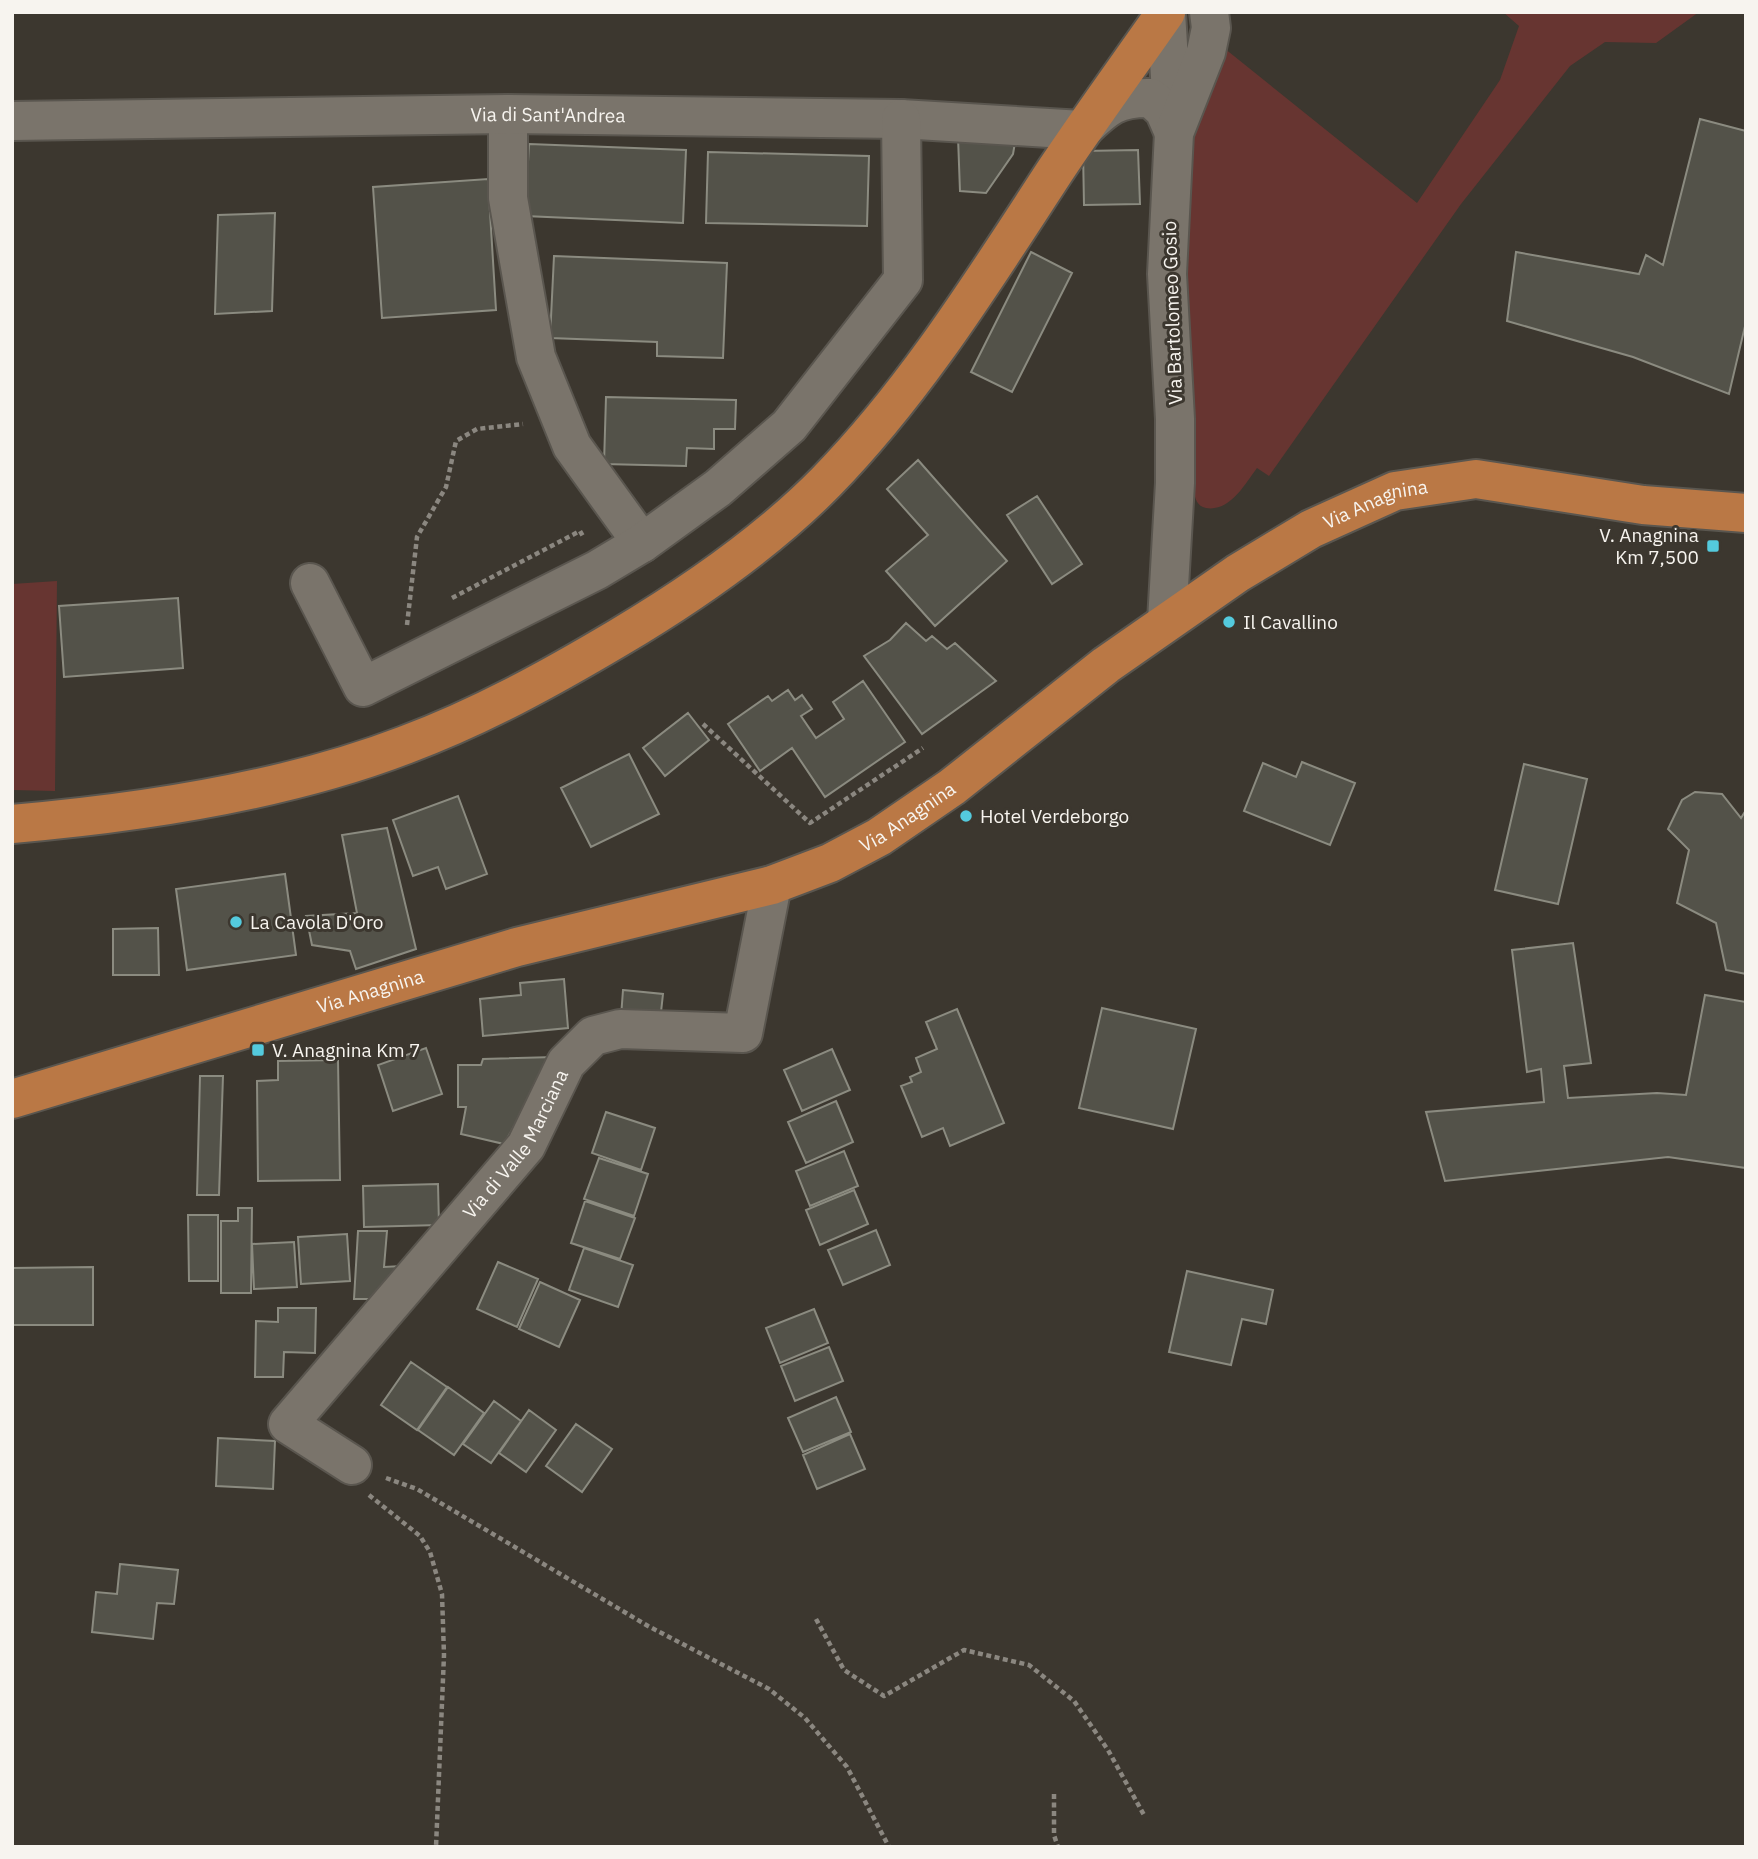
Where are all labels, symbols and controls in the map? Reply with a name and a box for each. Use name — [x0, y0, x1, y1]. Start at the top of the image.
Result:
street label: Via di Sant'Andrea — [470, 102, 626, 127]
street label: Via Bartolomeo Gosio — [1157, 221, 1187, 405]
street label: Via Anagnina — [1319, 474, 1429, 534]
place label: V. Anagnina Km 7,500 — [1599, 523, 1699, 569]
marker: V. Anagnina Km 7,500 — [1705, 538, 1721, 554]
place label: Il Cavallino — [1243, 610, 1338, 634]
marker: Il Cavallino — [1221, 614, 1237, 630]
street label: Via Anagnina — [855, 776, 960, 857]
place label: Hotel Verdeborgo — [980, 804, 1129, 828]
marker: Hotel Verdeborgo — [958, 808, 974, 824]
place label: La Cavola D'Oro — [250, 910, 384, 934]
marker: La Cavola D'Oro — [228, 914, 244, 930]
street label: Via Anagnina — [314, 964, 427, 1019]
place label: V. Anagnina Km 7 — [272, 1038, 421, 1062]
marker: V. Anagnina Km 7 — [250, 1042, 266, 1058]
street label: Via di Valle Marciana — [457, 1065, 573, 1223]

